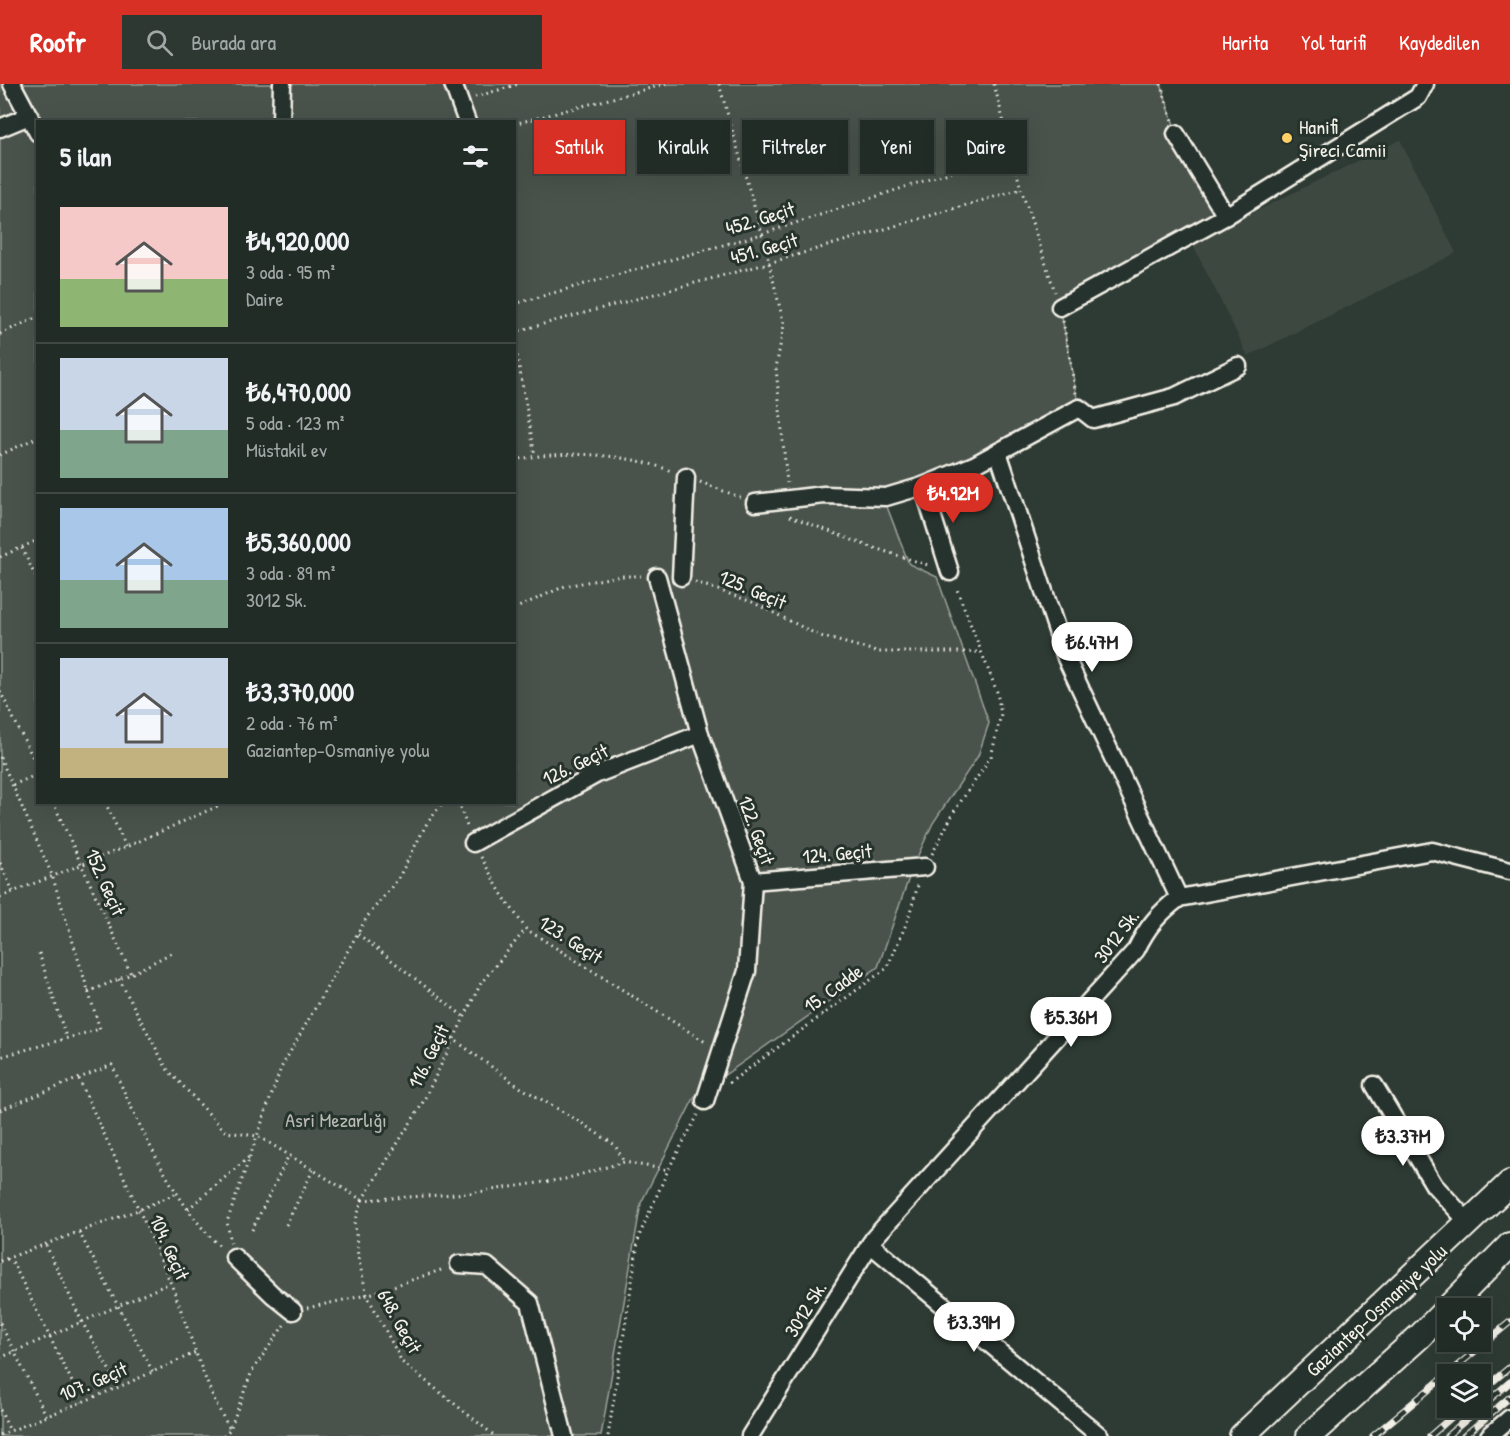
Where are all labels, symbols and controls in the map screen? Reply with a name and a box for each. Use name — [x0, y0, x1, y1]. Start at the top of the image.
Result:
search box — [122, 15, 542, 69]
text: Roofr — [30, 23, 86, 61]
icon: search — [143, 26, 176, 59]
text: Burada ara — [191, 27, 276, 57]
text: Harita — [1222, 28, 1268, 57]
text: Yol tarifi — [1301, 28, 1366, 57]
text: Kaydedilen — [1399, 28, 1480, 57]
place label: Hanifi Şireci Camii — [1299, 113, 1387, 163]
chip: Satılık — [534, 120, 625, 174]
chip: Kiralık — [637, 120, 730, 174]
chip: Filtreler — [742, 120, 848, 174]
chip: Yeni — [860, 120, 934, 174]
chip: Daire — [946, 120, 1027, 174]
marker: Hanifi Şireci Camii — [1280, 131, 1294, 145]
text: 5 ilan — [60, 139, 112, 174]
icon: filters — [459, 140, 492, 173]
street label: 452. Geçit — [722, 194, 799, 241]
text: ₺4,920,000 — [246, 223, 349, 258]
street label: 451. Geçit — [727, 225, 802, 270]
icon: home — [108, 231, 180, 303]
text: 3 oda · 95 m² — [246, 258, 335, 285]
text: Daire — [246, 285, 283, 312]
text: ₺6,470,000 — [246, 374, 351, 409]
icon: home — [108, 382, 180, 454]
text: 5 oda · 123 m² — [246, 409, 344, 436]
text: Müstakil ev — [246, 436, 327, 463]
pin: ₺4.92M — [904, 473, 1002, 524]
text: ₺4.92M — [927, 479, 979, 506]
text: ₺5,360,000 — [246, 524, 351, 559]
icon: home — [108, 532, 180, 604]
text: 3 oda · 89 m² — [246, 559, 335, 586]
street label: 125. Geçit — [715, 563, 792, 616]
text: 3012 Sk. — [246, 586, 307, 613]
pin: ₺6.47M — [1043, 622, 1141, 673]
text: ₺6.47M — [1066, 628, 1119, 655]
text: ₺3,370,000 — [246, 674, 354, 709]
icon: home — [108, 682, 180, 754]
text: 2 oda · 76 m² — [246, 709, 338, 736]
text: Gaziantep-Osmaniye yolu — [246, 736, 429, 763]
street label: 126. Geçit — [538, 736, 613, 792]
street label: 122. Geçit — [732, 792, 782, 869]
street label: 124. Geçit — [801, 836, 874, 869]
street label: 152. Geçit — [79, 844, 133, 921]
street label: 3012 Sk. — [1087, 904, 1145, 968]
street label: 123. Geçit — [534, 908, 609, 970]
street label: 15. Cadde — [798, 957, 868, 1019]
pin: ₺5.36M — [1022, 997, 1120, 1048]
text: ₺5.36M — [1044, 1003, 1098, 1030]
street label: 116. Geçit — [401, 1018, 456, 1093]
park label: Asri Mezarlığı — [285, 1106, 387, 1133]
pin: ₺3.37M — [1354, 1116, 1452, 1167]
text: ₺3.37M — [1375, 1122, 1431, 1149]
street label: 104. Geçit — [144, 1210, 197, 1285]
street label: Gaziantep-Osmaniye yolu — [1300, 1238, 1452, 1382]
street label: 3012 Sk. — [777, 1276, 833, 1342]
street label: 648. Geçit — [371, 1284, 429, 1359]
map controls — [1437, 1298, 1491, 1418]
button: locate — [1437, 1298, 1491, 1352]
pin: ₺3.39M — [925, 1302, 1023, 1353]
text: ₺3.39M — [948, 1308, 1000, 1335]
street label: 107. Geçit — [55, 1354, 132, 1407]
button: layers — [1437, 1364, 1491, 1418]

